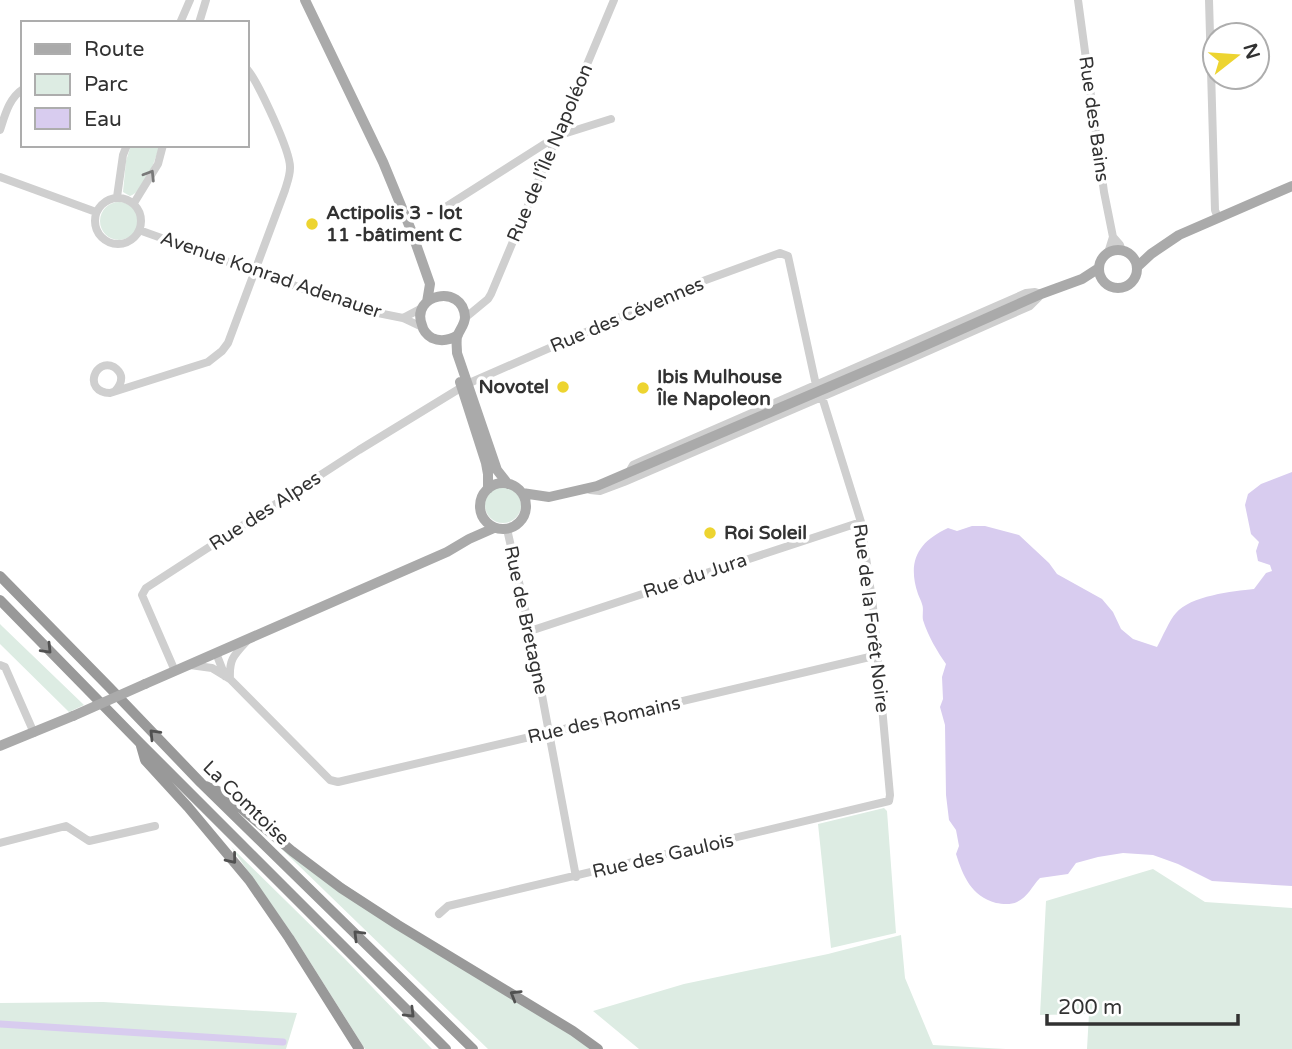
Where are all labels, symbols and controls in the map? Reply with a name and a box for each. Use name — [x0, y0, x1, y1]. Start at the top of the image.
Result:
legend — [21, 21, 248, 147]
north arrow — [1201, 21, 1271, 91]
text: Route — [84, 37, 144, 62]
text: N — [1239, 41, 1264, 62]
street label: Rue des Bains — [1074, 55, 1114, 183]
street label: Rue de l'Île Napoléon — [503, 61, 597, 245]
text: Parc — [84, 72, 128, 97]
text: Eau — [84, 107, 122, 132]
one-way arrow — [142, 170, 155, 183]
place label: Actipolis 3 - lot 11 -bâtiment C — [326, 202, 463, 246]
marker: Actipolis 3 - lot 11 -bâtiment C — [304, 216, 320, 232]
street label: Avenue Konrad Adenauer — [158, 227, 385, 323]
street label: Rue des Cévennes — [547, 273, 707, 357]
place label: Ibis Mulhouse Île Napoleon — [656, 366, 782, 411]
place label: Novotel — [479, 376, 549, 398]
marker: Novotel — [555, 379, 571, 395]
marker: Ibis Mulhouse Île Napoleon — [635, 380, 651, 396]
street label: Rue des Alpes — [205, 467, 325, 555]
place label: Roi Soleil — [724, 522, 807, 544]
street label: Rue de la Forêt Noire — [848, 522, 894, 714]
marker: Roi Soleil — [702, 525, 718, 541]
street label: Rue de Bretagne — [499, 544, 553, 696]
street label: Rue du Jura — [640, 549, 750, 603]
one-way arrow — [39, 641, 52, 654]
street label: Rue des Romains — [525, 692, 683, 748]
one-way arrow — [149, 729, 162, 742]
street label: La Comtoise — [198, 756, 294, 850]
street label: Rue des Gaulois — [590, 829, 736, 883]
one-way arrow — [224, 850, 236, 863]
one-way arrow — [354, 931, 366, 943]
scale bar — [1047, 982, 1238, 1026]
one-way arrow — [510, 991, 523, 1004]
text: 200 m — [1058, 995, 1122, 1020]
one-way arrow — [401, 1004, 414, 1017]

